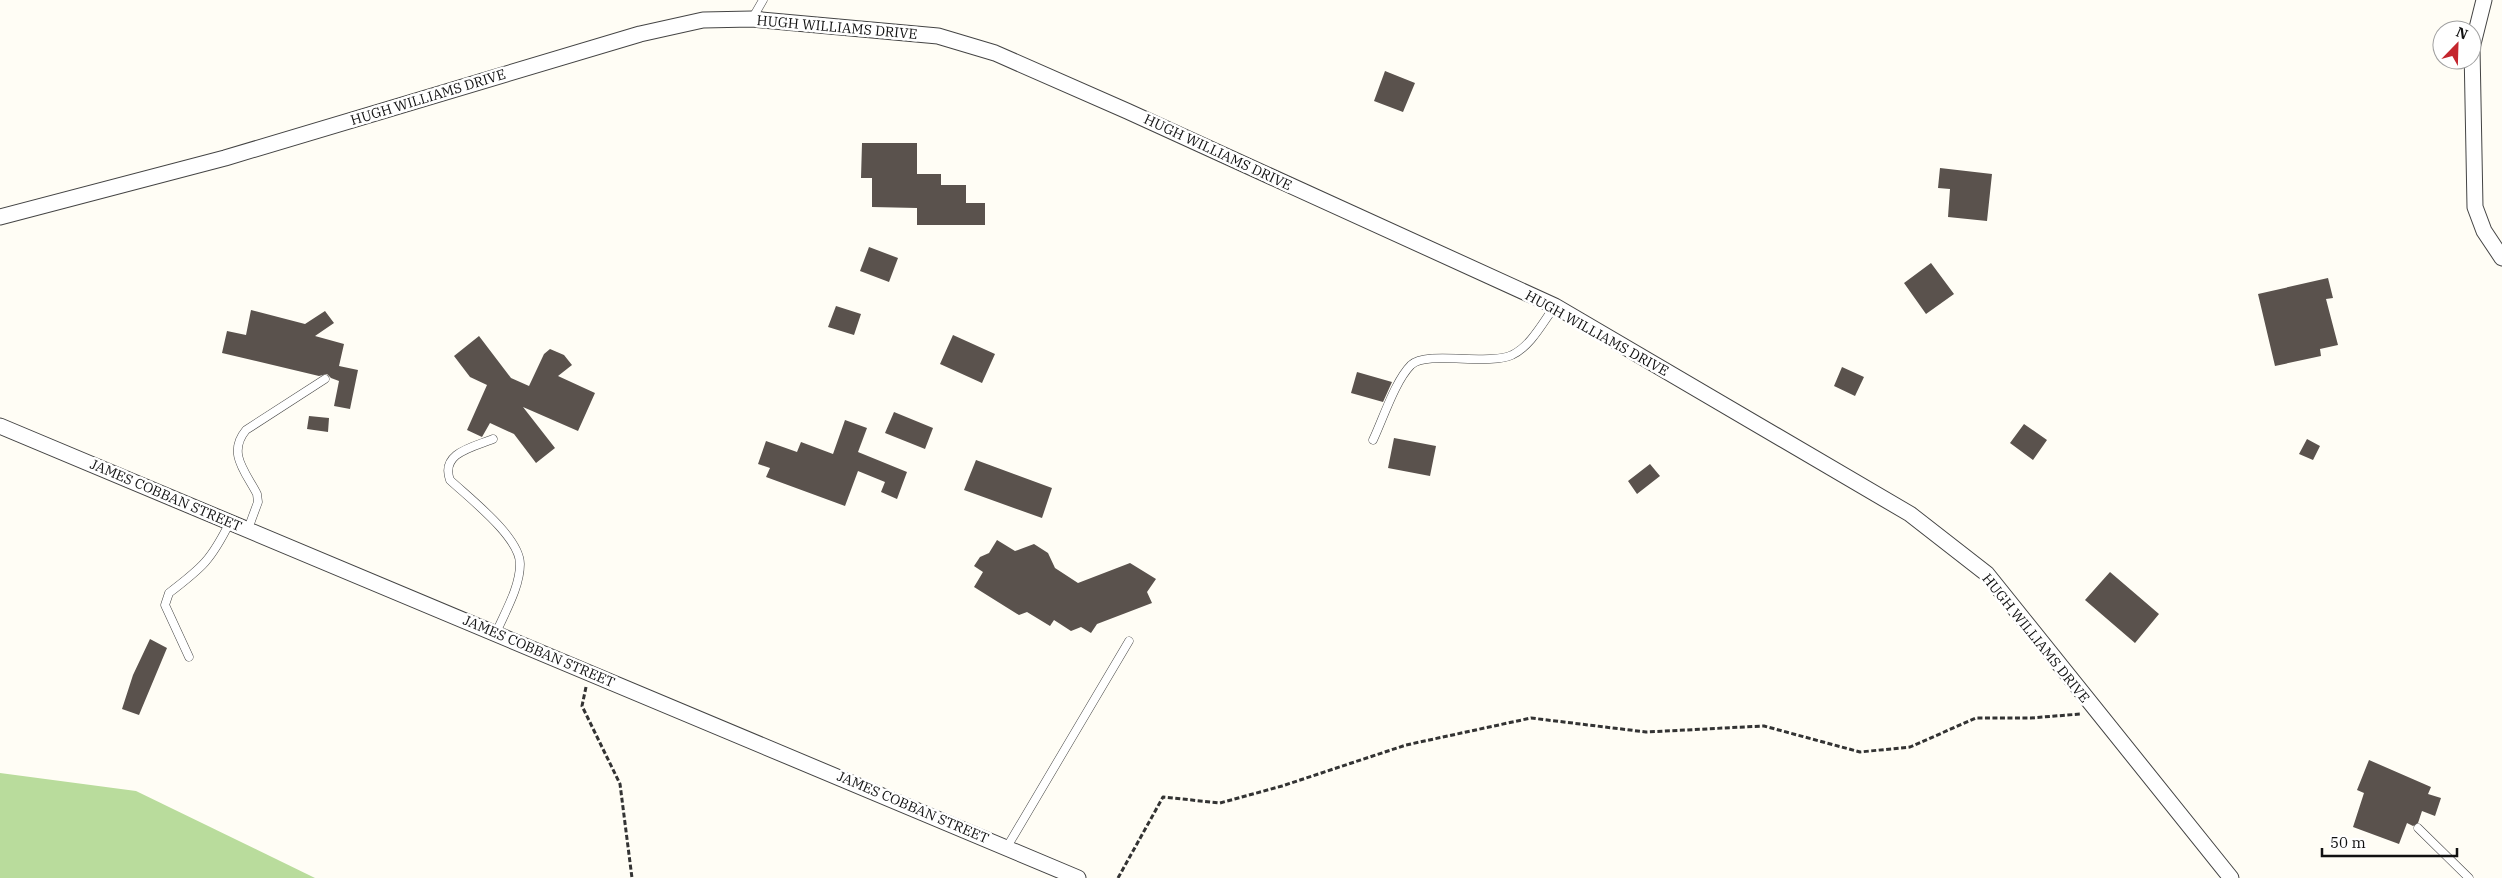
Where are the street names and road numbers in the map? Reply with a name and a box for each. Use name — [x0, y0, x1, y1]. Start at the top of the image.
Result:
street label: HUGH WILLIAMS DRIVE — [756, 11, 918, 43]
street label: HUGH WILLIAMS DRIVE — [348, 65, 508, 129]
street label: HUGH WILLIAMS DRIVE — [1141, 110, 1295, 194]
street label: HUGH WILLIAMS DRIVE — [1522, 286, 1672, 380]
street label: JAMES COBBAN STREET — [87, 455, 245, 535]
street label: HUGH WILLIAMS DRIVE — [1978, 570, 2094, 706]
street label: JAMES COBBAN STREET — [460, 611, 618, 691]
street label: JAMES COBBAN STREET — [834, 767, 992, 847]

